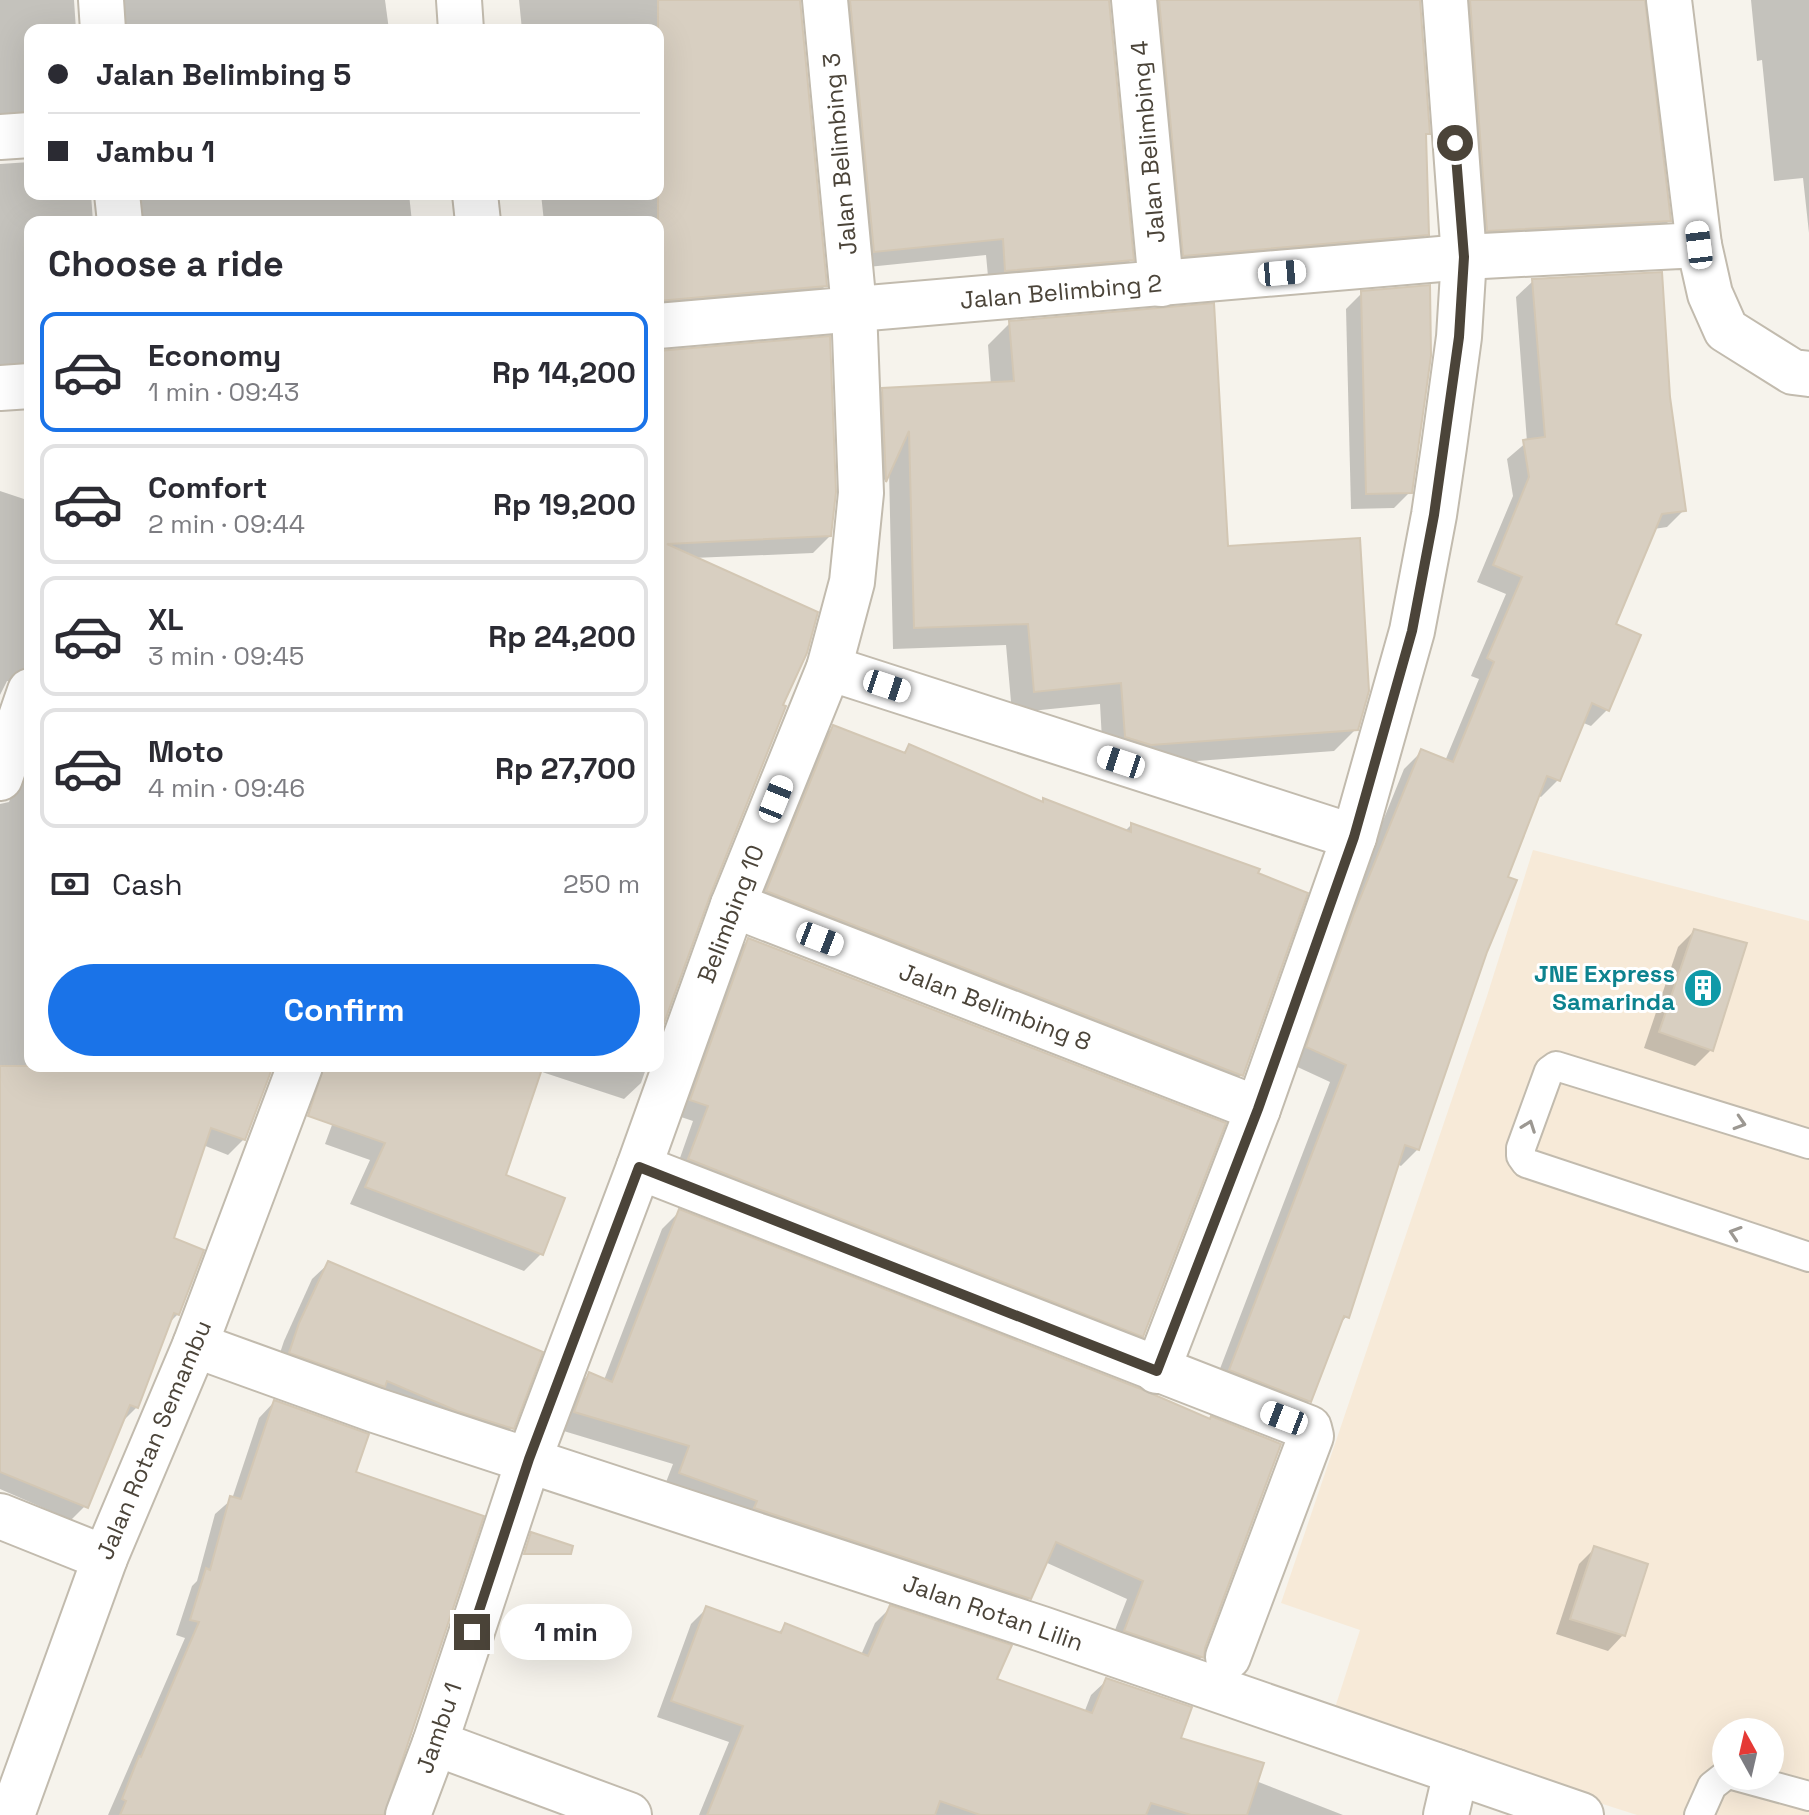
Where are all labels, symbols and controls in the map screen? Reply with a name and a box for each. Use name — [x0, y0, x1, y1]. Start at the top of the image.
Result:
street label: Jalan Belimbing 4 — [1123, 40, 1172, 245]
street label: Jalan Belimbing 3 — [815, 52, 864, 256]
text: Jalan Belimbing 5 — [96, 55, 351, 94]
route start — [1437, 125, 1473, 161]
text: Jambu 1 — [96, 132, 215, 171]
car — [1684, 220, 1714, 270]
text: Choose a ride — [48, 241, 284, 287]
car — [1257, 259, 1307, 287]
street label: Jalan Belimbing 2 — [959, 267, 1163, 316]
icon: car — [52, 336, 124, 408]
text: Economy — [148, 336, 281, 375]
text: Rp 14,200 — [492, 353, 636, 392]
text: 1 min · 09:43 — [148, 375, 300, 409]
icon: car — [52, 468, 124, 540]
text: Comfort — [148, 468, 267, 507]
text: Rp 19,200 — [493, 485, 636, 524]
text: 2 min · 09:44 — [148, 507, 305, 541]
icon: car — [52, 600, 124, 672]
text: XL — [148, 600, 184, 639]
text: Rp 24,200 — [488, 617, 636, 656]
text: 3 min · 09:45 — [148, 639, 304, 673]
car — [860, 667, 914, 705]
icon: car — [52, 732, 124, 804]
text: Moto — [148, 732, 224, 771]
car — [1094, 743, 1148, 781]
text: Rp 27,700 — [495, 749, 636, 788]
text: 4 min · 09:46 — [148, 771, 305, 805]
car — [756, 772, 796, 826]
street label: Belimbing 10 — [690, 840, 771, 987]
icon: cash — [48, 862, 92, 906]
text: Cash — [112, 865, 183, 904]
text: 250 m — [563, 867, 640, 901]
car — [793, 919, 847, 959]
street label: Jalan Belimbing 8 — [895, 956, 1096, 1057]
place label: JNE Express Samarinda — [1534, 958, 1675, 1017]
button: Confirm — [48, 964, 640, 1056]
building icon: JNE Express Samarinda — [1682, 967, 1724, 1009]
one-way arrow — [1733, 1113, 1747, 1129]
one-way arrow — [1519, 1120, 1536, 1134]
one-way arrow — [1729, 1226, 1743, 1242]
street label: Jalan Rotan Semambu — [89, 1315, 218, 1564]
car — [1257, 1398, 1311, 1438]
street label: Jalan Rotan Lilin — [899, 1567, 1087, 1658]
callout: 1 min — [500, 1604, 632, 1660]
route end — [454, 1614, 490, 1650]
text: 1 min — [534, 1615, 598, 1649]
street label: Jambu 1 — [408, 1678, 469, 1778]
north arrow — [1712, 1718, 1784, 1790]
map controls — [1712, 1718, 1784, 1790]

